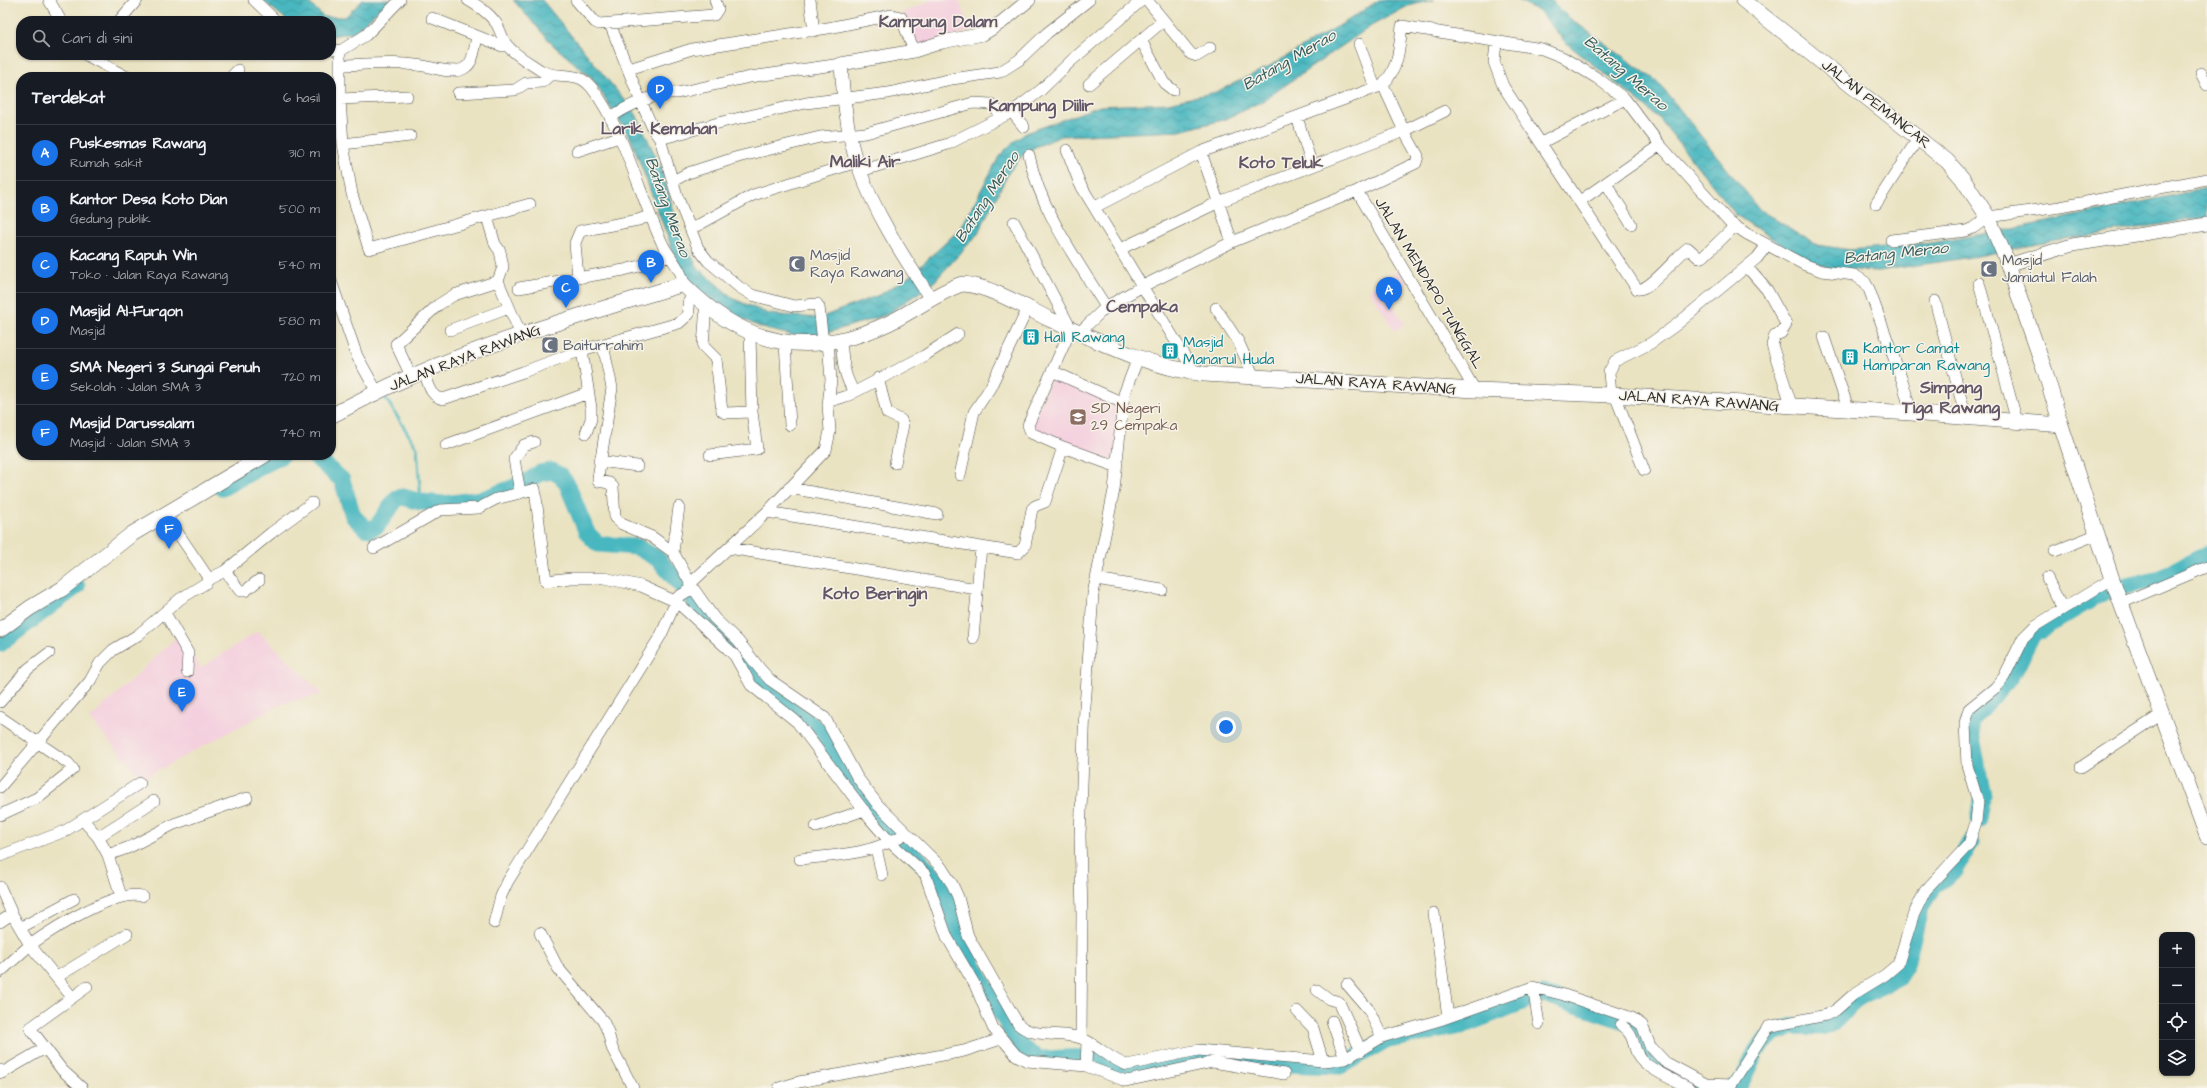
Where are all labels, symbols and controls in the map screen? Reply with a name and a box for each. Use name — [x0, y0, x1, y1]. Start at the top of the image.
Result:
district label: Kampung Dalam — [879, 10, 998, 35]
search box — [16, 16, 336, 60]
water label: Batang Merao — [1238, 24, 1341, 97]
icon: search — [30, 27, 52, 49]
text: Cari di sini — [62, 28, 132, 49]
water label: Batang Merao — [1579, 30, 1673, 117]
street label: JALAN PEMANCAR — [1817, 55, 1935, 153]
pin: D — [647, 76, 673, 109]
text: Terdekat — [32, 86, 105, 110]
text: 6 hasil — [283, 89, 320, 107]
district label: Kampung Diilir — [988, 94, 1094, 119]
district label: Larik Kemahan — [601, 117, 718, 141]
text: Puskesmas Rawang — [70, 133, 206, 154]
text: A — [41, 144, 49, 162]
text: 310 m — [288, 144, 320, 162]
water label: Batang Merao — [949, 146, 1026, 247]
district label: Maliki Air — [830, 150, 901, 174]
district label: Koto Teluk — [1239, 151, 1324, 175]
text: Rumah sakit — [70, 154, 143, 172]
water label: Batang Merao — [639, 154, 697, 261]
text: Kantor Desa Koto Dian — [70, 189, 227, 210]
street label: JALAN MENDAPO TUNGGAL — [1371, 194, 1487, 372]
text: B — [40, 200, 50, 218]
text: 500 m — [279, 200, 320, 218]
text: Gedung publik — [70, 210, 151, 228]
water label: Batang Merao — [1843, 236, 1950, 270]
text: Kacang Rapuh Win — [70, 245, 197, 266]
place label: Masjid Raya Rawang — [810, 245, 904, 284]
pin: B — [638, 250, 664, 283]
place label: Masjid Jamiatul Falah — [2002, 250, 2097, 288]
mosque icon: Masjid Raya Rawang — [787, 254, 807, 274]
text: C — [40, 256, 50, 274]
text: 540 m — [278, 256, 320, 274]
mosque icon: Masjid Jamiatul Falah — [1979, 259, 1999, 279]
text: Toko · Jalan Raya Rawang — [70, 266, 228, 284]
pin: C — [553, 275, 579, 308]
pin: A — [1376, 277, 1402, 310]
district label: Cempaka — [1106, 295, 1178, 319]
text: Masjid Al-Furqon — [70, 301, 183, 322]
text: D — [41, 312, 49, 330]
text: 580 m — [279, 312, 320, 330]
street label: JALAN RAYA RAWANG — [386, 319, 544, 397]
text: Masjid — [70, 322, 105, 340]
building icon: Hall Rawang — [1021, 327, 1041, 347]
place label: Hall Rawang — [1044, 327, 1125, 349]
place label: Masjid Manarul Huda — [1183, 332, 1275, 370]
mosque icon: Baiturrahim — [540, 335, 560, 355]
place label: Baiturrahim — [563, 335, 643, 356]
place label: Kantor Camat Hamparan Rawang — [1863, 338, 1990, 377]
building icon: Masjid Manarul Huda — [1160, 341, 1180, 361]
building icon: Kantor Camat Hamparan Rawang — [1840, 347, 1860, 367]
text: SMA Negeri 3 Sungai Penuh — [70, 357, 260, 378]
text: E — [41, 368, 49, 386]
text: 720 m — [281, 368, 320, 386]
street label: JALAN RAYA RAWANG — [1295, 368, 1457, 400]
district label: Simpang Tiga Rawang — [1901, 376, 2000, 421]
text: Sekolah · Jalan SMA 3 — [70, 378, 201, 396]
street label: JALAN RAYA RAWANG — [1618, 385, 1780, 417]
place label: SD Negeri 29 Cempaka — [1091, 398, 1178, 436]
school or university icon: SD Negeri 29 Cempaka — [1068, 407, 1088, 427]
text: Masjid Darussalam — [70, 413, 194, 434]
text: F — [40, 424, 50, 442]
text: 740 m — [280, 424, 320, 442]
text: Masjid · Jalan SMA 3 — [70, 434, 190, 452]
pin: F — [156, 516, 182, 549]
district label: Koto Beringin — [823, 582, 928, 607]
pin: E — [169, 679, 195, 712]
your location — [1216, 717, 1236, 737]
map controls — [2159, 932, 2195, 1076]
button: + — [2159, 932, 2195, 968]
button: − — [2159, 968, 2195, 1004]
button: locate — [2159, 1004, 2195, 1040]
button: layers — [2159, 1040, 2195, 1076]

